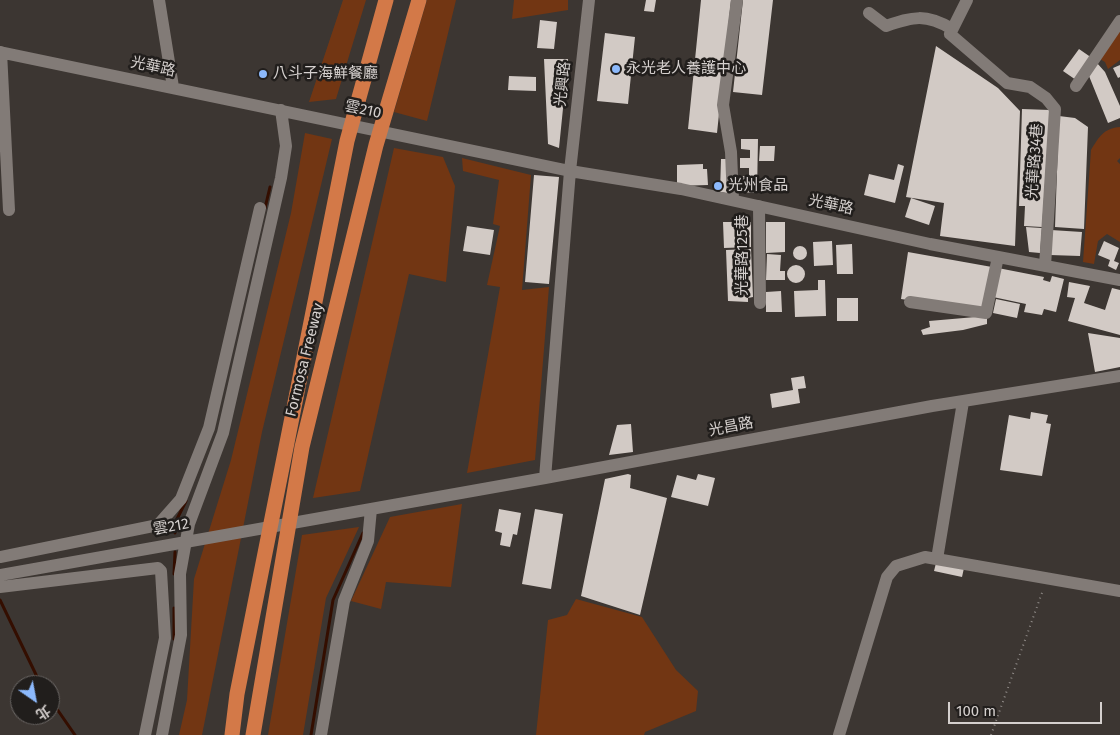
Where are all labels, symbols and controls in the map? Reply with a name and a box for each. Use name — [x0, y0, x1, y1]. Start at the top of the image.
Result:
street label: 光華路 — [129, 54, 177, 80]
place label: 永光老人養護中心 — [626, 60, 746, 78]
street label: 光興路 — [552, 61, 574, 107]
marker: 永光老人養護中心 — [610, 63, 622, 75]
place label: 八斗子海鮮餐廳 — [273, 65, 378, 83]
marker: 八斗子海鮮餐廳 — [257, 68, 269, 80]
street label: 雲210 — [343, 97, 383, 123]
street label: 光華路34巷 — [1023, 123, 1047, 199]
place label: 光州食品 — [728, 177, 788, 195]
marker: 光州食品 — [712, 180, 724, 192]
street label: 光華路 — [807, 192, 855, 218]
street label: 光華路125巷 — [734, 214, 752, 296]
street label: Formosa Freeway — [282, 301, 328, 419]
street label: 光昌路 — [707, 414, 755, 440]
street label: 雲212 — [152, 515, 190, 539]
north arrow — [10, 675, 60, 725]
scale bar — [950, 692, 1104, 724]
text: 北 — [32, 701, 53, 723]
text: 100 m — [956, 702, 996, 720]

